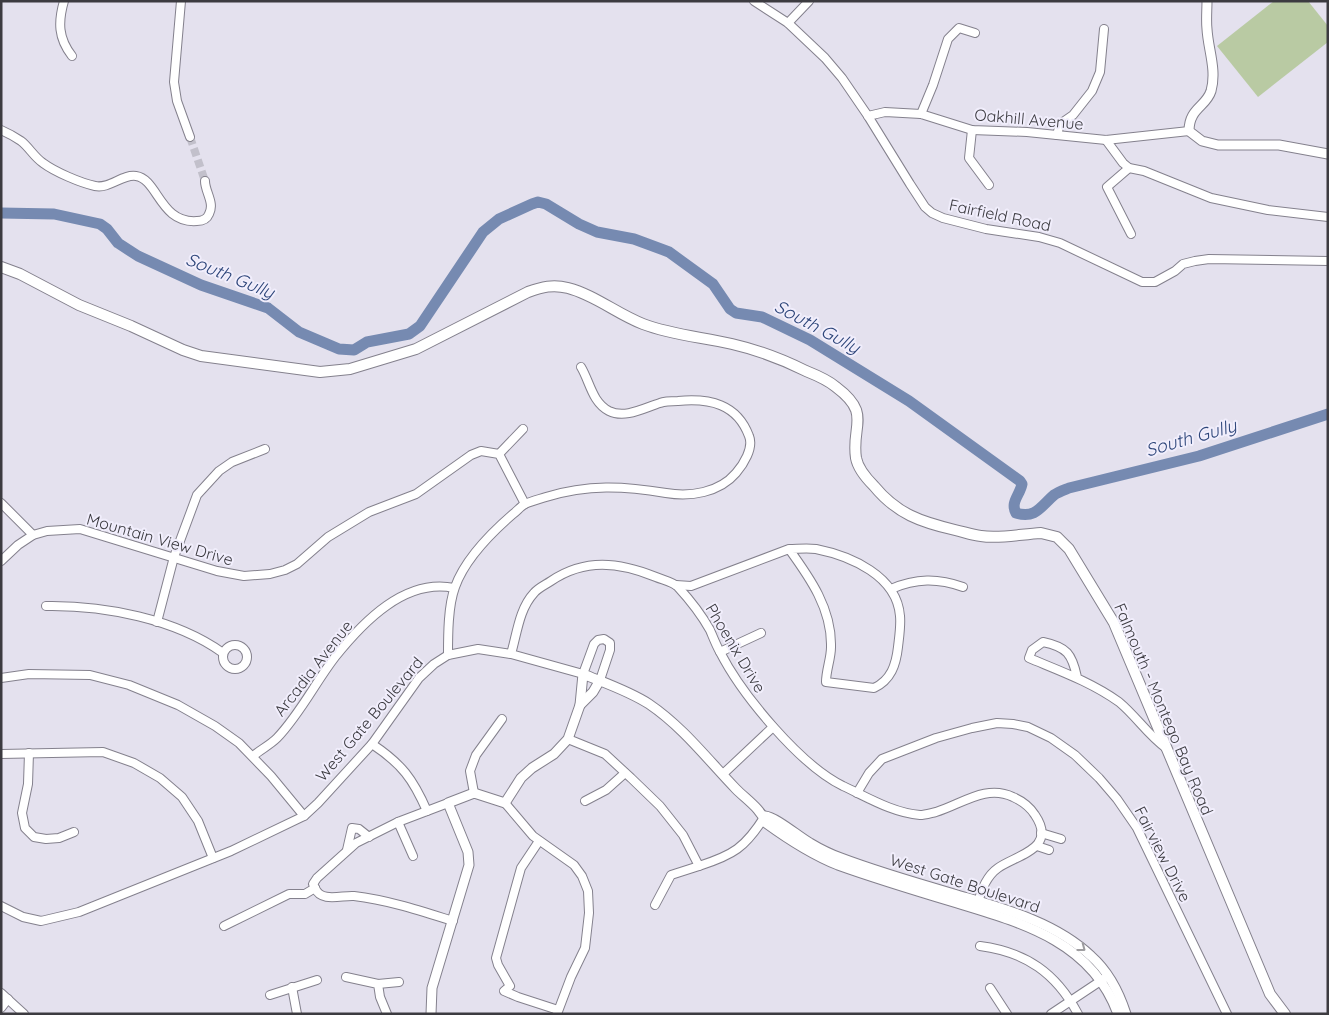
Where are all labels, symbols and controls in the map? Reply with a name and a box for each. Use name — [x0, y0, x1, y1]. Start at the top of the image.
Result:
street label: Oakhill Avenue — [974, 104, 1084, 134]
street label: Fairfield Road — [947, 194, 1053, 236]
water label: South Gully — [183, 247, 279, 304]
water label: South Gully — [771, 294, 865, 359]
water label: South Gully — [1143, 413, 1241, 461]
street label: Mountain View Drive — [84, 509, 236, 569]
street label: Phoenix Drive — [702, 600, 770, 696]
street label: Falmouth - Montego Bay Road — [1110, 600, 1218, 818]
street label: Arcadia Avenue — [269, 616, 357, 720]
street label: West Gate Boulevard — [311, 653, 427, 785]
street label: Fairview Drive — [1130, 803, 1196, 905]
street label: West Gate Boulevard — [887, 849, 1043, 917]
one-way arrow — [1076, 943, 1085, 951]

